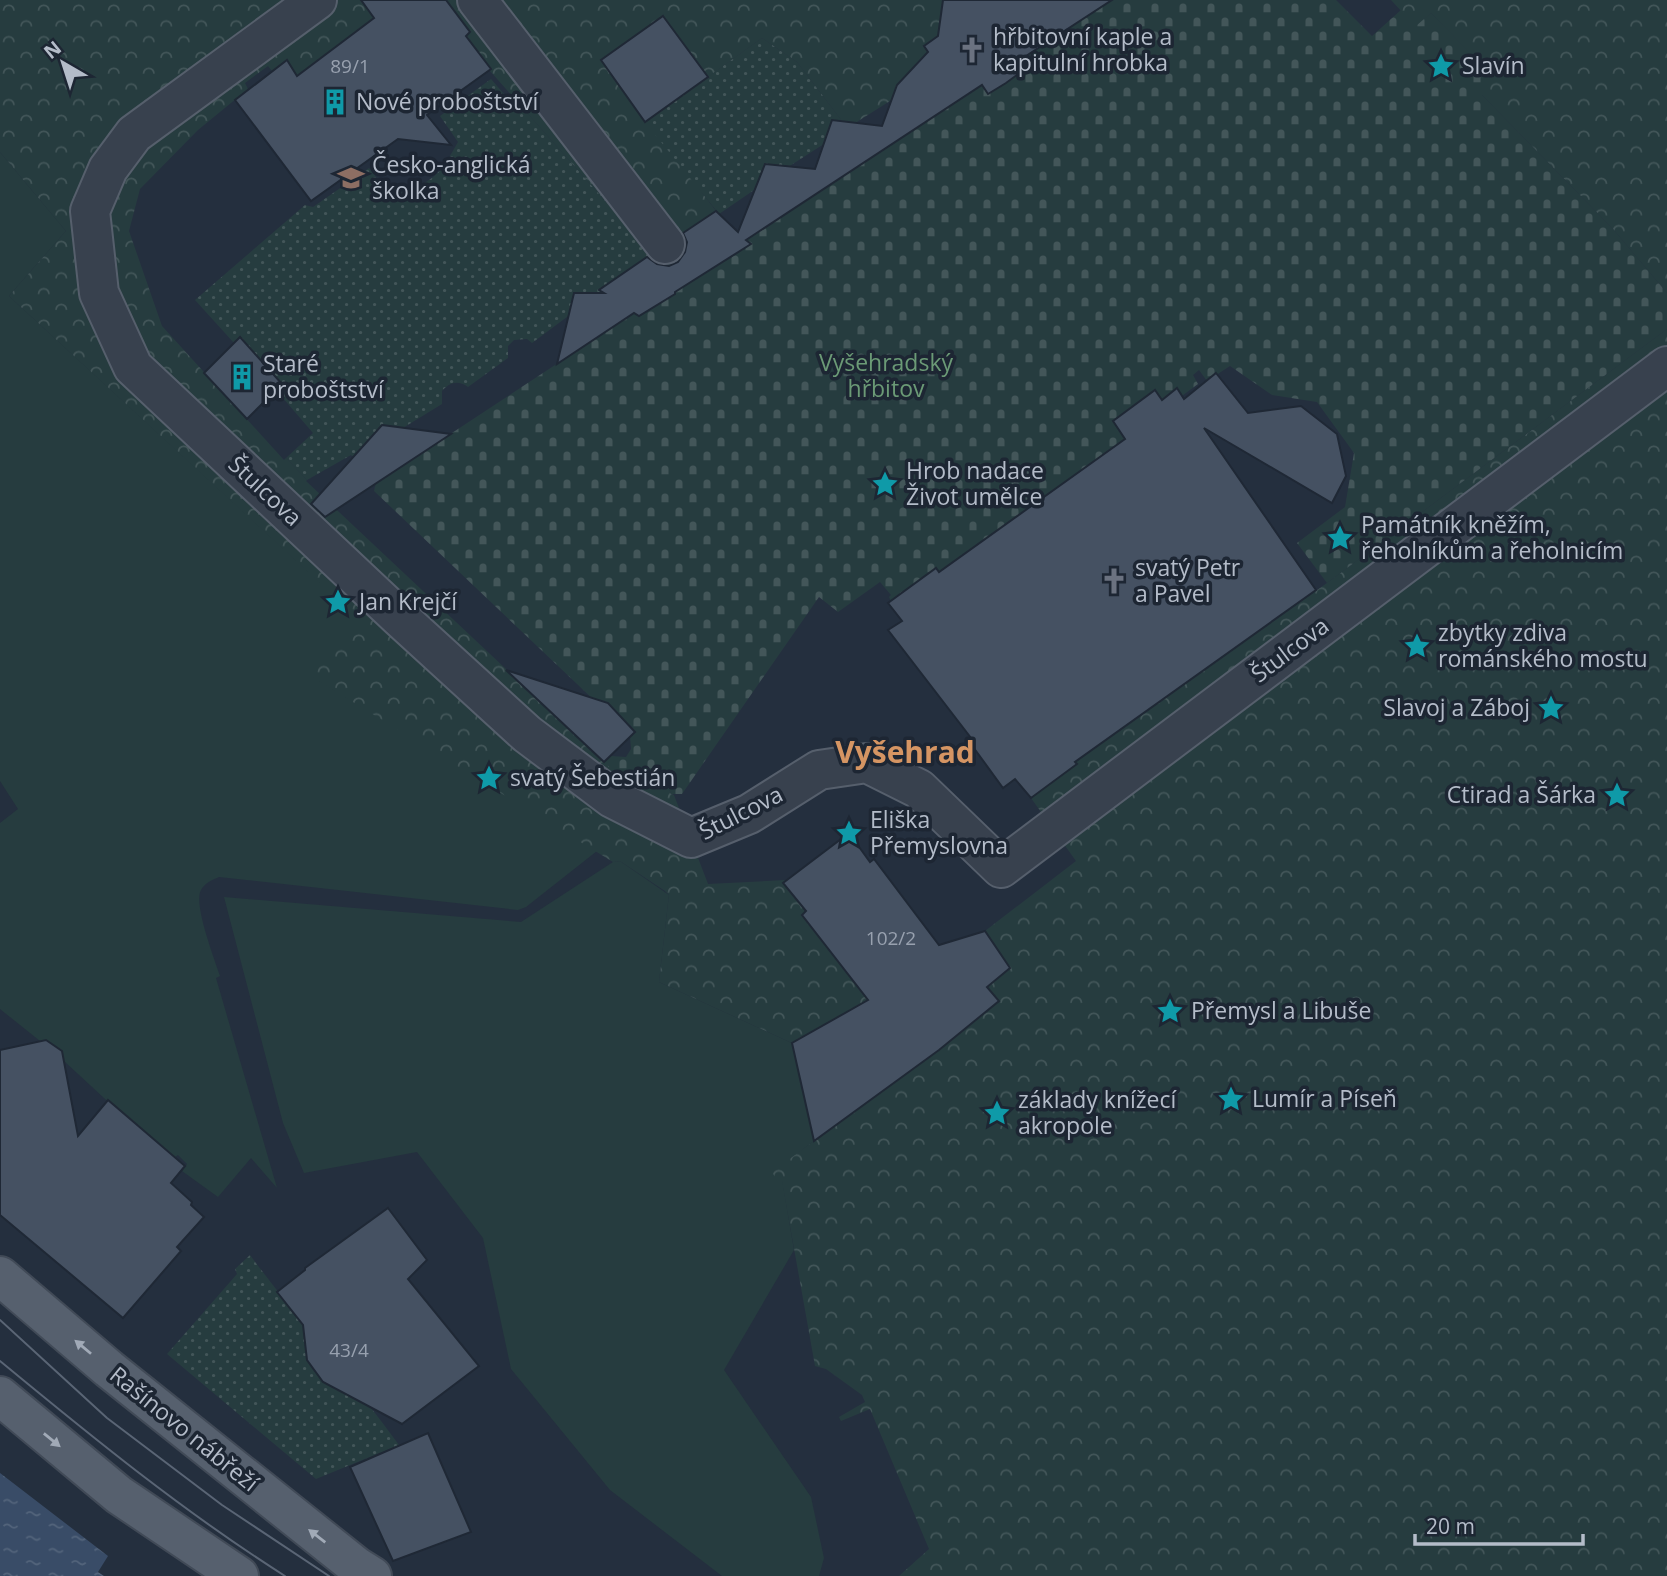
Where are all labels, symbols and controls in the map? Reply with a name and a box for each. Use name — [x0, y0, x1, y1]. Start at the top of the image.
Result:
place label: hřbitovní kaple a kapitulní hrobka — [993, 20, 1172, 78]
north arrow — [28, 28, 98, 98]
text: N — [38, 35, 66, 65]
church icon: hřbitovní kaple a kapitulní hrobka — [957, 35, 987, 65]
place label: Slavín — [1462, 49, 1525, 81]
place icon: Slavín — [1426, 51, 1456, 81]
house number: 89/1 — [330, 53, 370, 79]
place label: Nové proboštství — [356, 85, 540, 117]
building icon: Nové proboštství — [320, 87, 350, 117]
place label: Česko-anglická školka — [372, 148, 531, 206]
school or university icon: Česko-anglická školka — [336, 163, 366, 193]
park label: Vyšehradský hřbitov — [819, 346, 953, 404]
place label: Staré proboštství — [263, 347, 385, 405]
building icon: Staré proboštství — [227, 362, 257, 392]
street label: Štulcova — [222, 448, 309, 533]
place label: Hrob nadace Život umělce — [906, 454, 1044, 512]
place icon: Hrob nadace Život umělce — [870, 469, 900, 499]
place label: Památník kněžím, řeholníkům a řeholnicím — [1361, 508, 1623, 566]
place icon: Památník kněžím, řeholníkům a řeholnicím — [1325, 523, 1355, 553]
place label: svatý Petr a Pavel — [1135, 551, 1241, 609]
church icon: svatý Petr a Pavel — [1099, 566, 1129, 596]
place label: Jan Krejčí — [357, 585, 458, 617]
place icon: Jan Krejčí — [323, 587, 353, 617]
street label: Štulcova — [1244, 609, 1335, 689]
place label: zbytky zdiva románského mostu — [1438, 616, 1648, 674]
place icon: zbytky zdiva románského mostu — [1402, 631, 1432, 661]
place label: Slavoj a Záboj — [1383, 691, 1530, 723]
place icon: Slavoj a Záboj — [1536, 693, 1566, 723]
district label: Vyšehrad — [835, 731, 975, 772]
place label: svatý Šebestián — [510, 761, 675, 793]
place icon: svatý Šebestián — [474, 763, 504, 793]
street label: Štulcova — [693, 777, 788, 847]
place label: Ctirad a Šárka — [1447, 778, 1596, 810]
place icon: Ctirad a Šárka — [1602, 780, 1632, 810]
place label: Eliška Přemyslovna — [870, 803, 1008, 861]
place icon: Eliška Přemyslovna — [834, 818, 864, 848]
house number: 102/2 — [866, 925, 916, 951]
place label: Přemysl a Libuše — [1191, 994, 1371, 1026]
place icon: Přemysl a Libuše — [1155, 996, 1185, 1026]
place label: Lumír a Píseň — [1252, 1082, 1397, 1114]
place label: základy knížecí akropole — [1018, 1083, 1178, 1141]
place icon: Lumír a Píseň — [1216, 1084, 1246, 1114]
place icon: základy knížecí akropole — [982, 1098, 1012, 1128]
house number: 43/4 — [329, 1337, 369, 1363]
one-way arrow — [74, 1339, 92, 1355]
street label: Rašínovo nábřeží — [104, 1358, 267, 1499]
one-way arrow — [43, 1433, 61, 1448]
scale bar — [1415, 1502, 1583, 1546]
text: 20 m — [1426, 1512, 1475, 1540]
one-way arrow — [309, 1528, 327, 1543]

